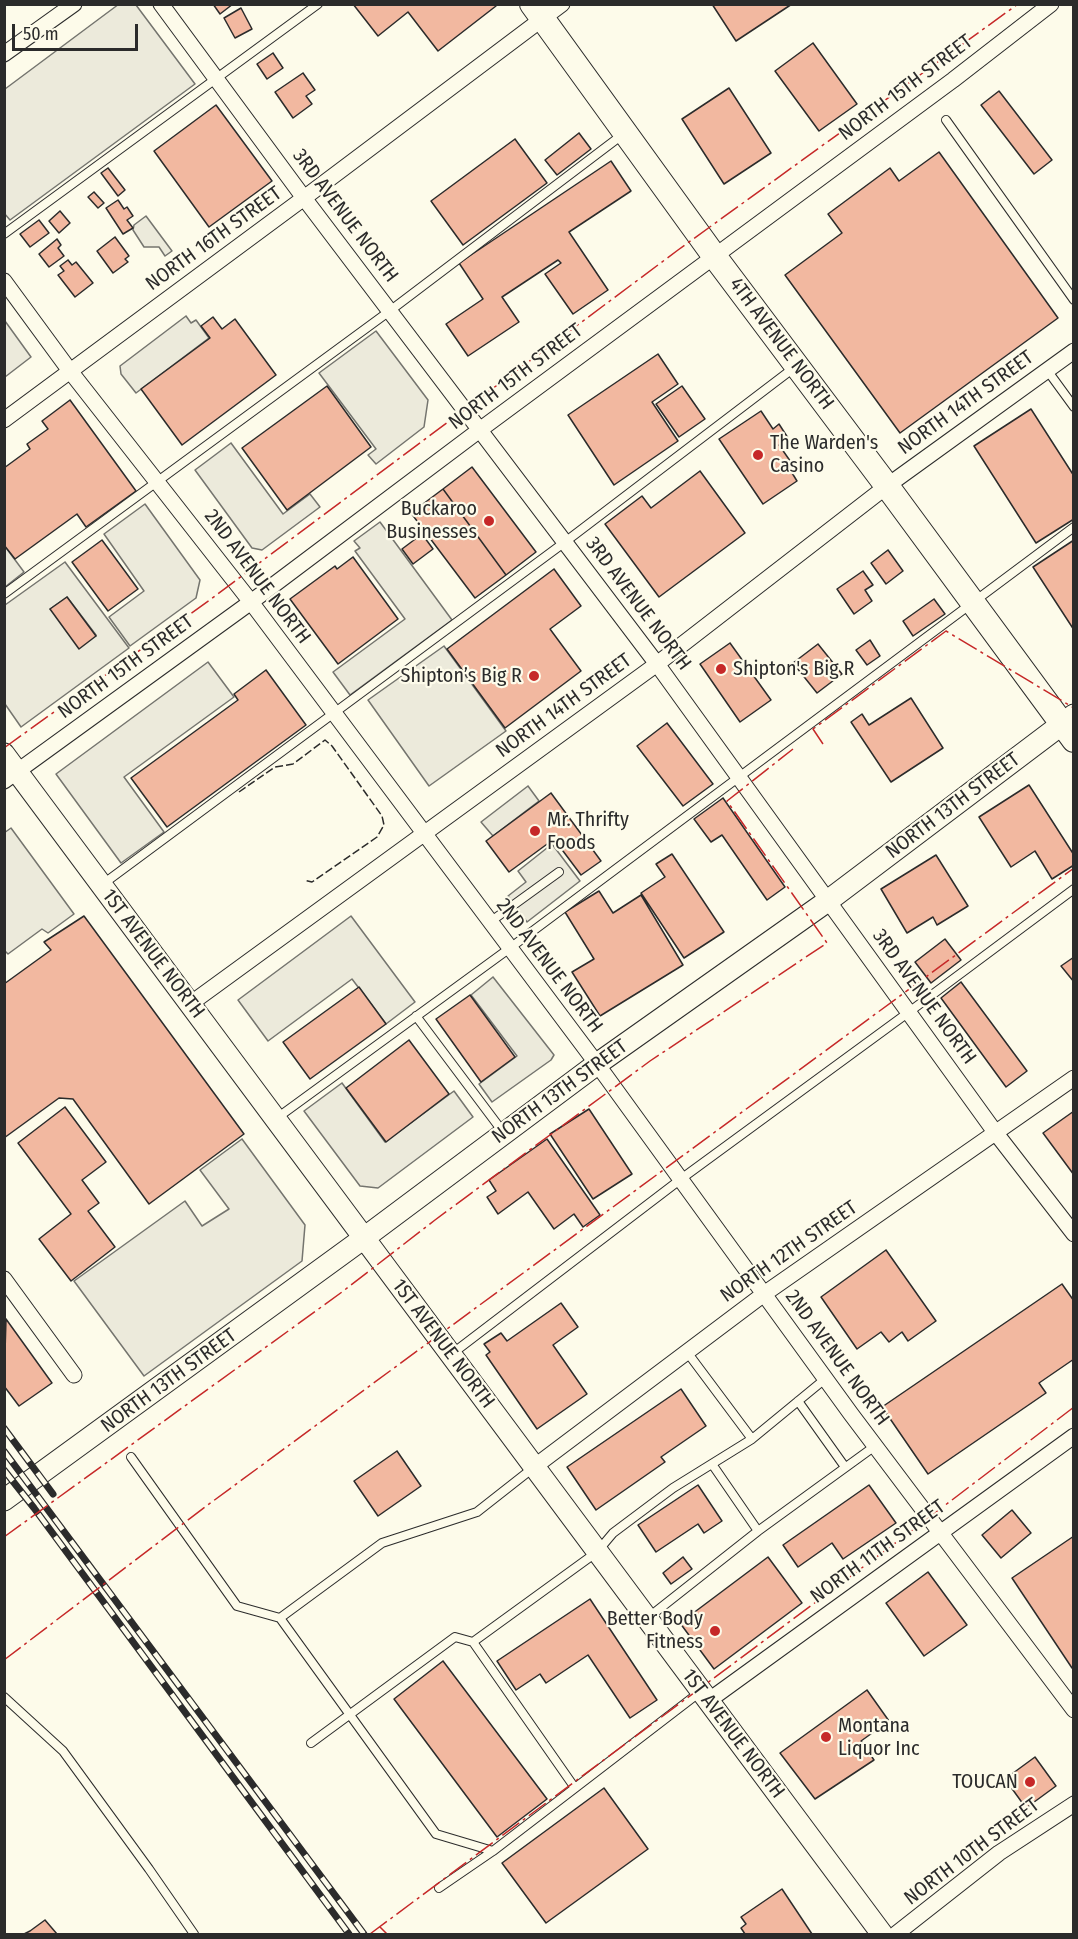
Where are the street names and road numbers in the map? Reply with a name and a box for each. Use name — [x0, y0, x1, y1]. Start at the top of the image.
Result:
street label: NORTH 15TH STREET — [834, 30, 978, 146]
street label: 3RD AVENUE NORTH — [287, 145, 403, 287]
street label: NORTH 16TH STREET — [142, 182, 286, 296]
street label: 4TH AVENUE NORTH — [724, 273, 838, 415]
street label: NORTH 15TH STREET — [444, 319, 588, 435]
street label: NORTH 14TH STREET — [894, 346, 1038, 460]
street label: 2ND AVENUE NORTH — [199, 505, 315, 649]
street label: 3RD AVENUE NORTH — [580, 533, 696, 675]
street label: NORTH 15TH STREET — [54, 610, 198, 724]
street label: NORTH 14TH STREET — [492, 649, 636, 763]
street label: NORTH 13TH STREET — [881, 748, 1025, 864]
street label: 1ST AVENUE NORTH — [97, 885, 209, 1023]
street label: 2ND AVENUE NORTH — [491, 894, 607, 1038]
street label: 3RD AVENUE NORTH — [867, 925, 981, 1069]
street label: NORTH 13TH STREET — [488, 1035, 632, 1149]
street label: NORTH 12TH STREET — [716, 1196, 862, 1308]
street label: 1ST AVENUE NORTH — [387, 1275, 499, 1413]
street label: 2ND AVENUE NORTH — [780, 1286, 894, 1430]
street label: NORTH 13TH STREET — [97, 1324, 241, 1438]
street label: NORTH 11TH STREET — [806, 1495, 950, 1609]
street label: 1ST AVENUE NORTH — [677, 1665, 789, 1803]
street label: NORTH 10TH STREET — [900, 1793, 1044, 1911]

